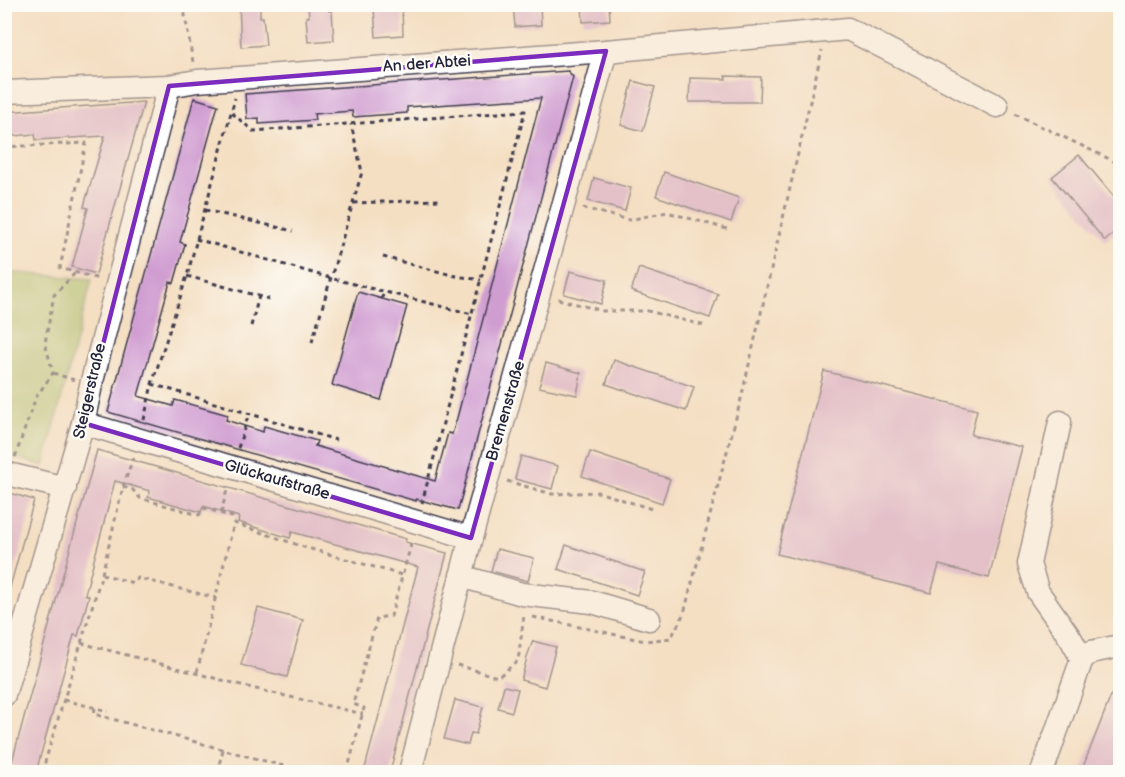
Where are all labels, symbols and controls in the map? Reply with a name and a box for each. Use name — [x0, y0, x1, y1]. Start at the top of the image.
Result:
street label: An der Abtei — [382, 51, 472, 77]
street label: Steigerstraße — [70, 341, 110, 441]
street label: Bremenstraße — [483, 358, 530, 463]
street label: Glückaufstraße — [222, 456, 332, 504]

